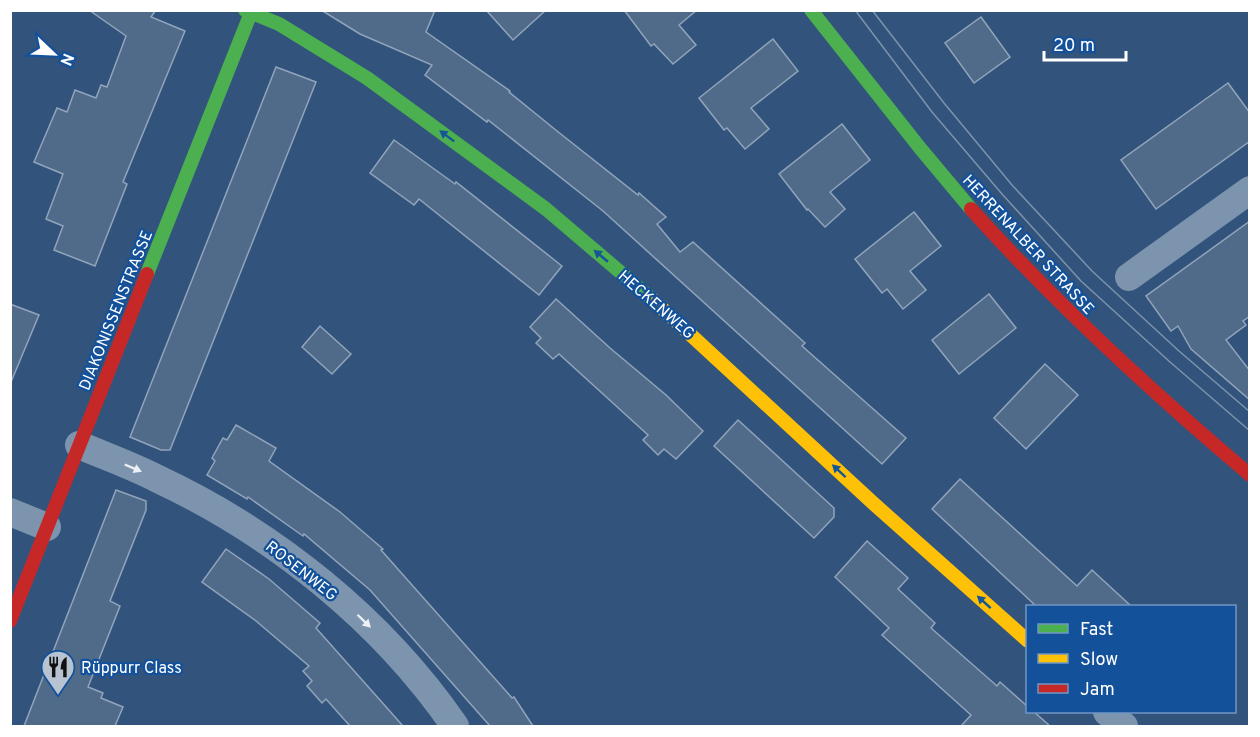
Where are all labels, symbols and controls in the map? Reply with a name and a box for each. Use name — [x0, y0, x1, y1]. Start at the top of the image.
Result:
north arrow — [24, 24, 84, 84]
scale bar — [1044, 24, 1126, 62]
text: 20 m — [1053, 35, 1095, 58]
text: N — [55, 50, 77, 68]
one-way arrow — [440, 130, 456, 142]
street label: HERRENALBER STRASSE — [957, 171, 1098, 320]
street label: DIAKONISSENSTRASSE — [76, 228, 158, 394]
one-way arrow — [594, 250, 609, 263]
street label: HECKENWEG — [613, 267, 698, 344]
one-way arrow — [124, 463, 142, 473]
one-way arrow — [832, 465, 847, 478]
street label: ROSENWEG — [261, 537, 341, 606]
one-way arrow — [977, 596, 992, 609]
legend — [1026, 605, 1236, 713]
one-way arrow — [356, 614, 371, 628]
text: Fast — [1080, 619, 1113, 642]
restaurant icon: Rüppurr Class — [40, 649, 76, 696]
text: Slow — [1080, 649, 1118, 672]
place label: Rüppurr Class — [81, 659, 182, 679]
text: Jam — [1080, 679, 1115, 702]

